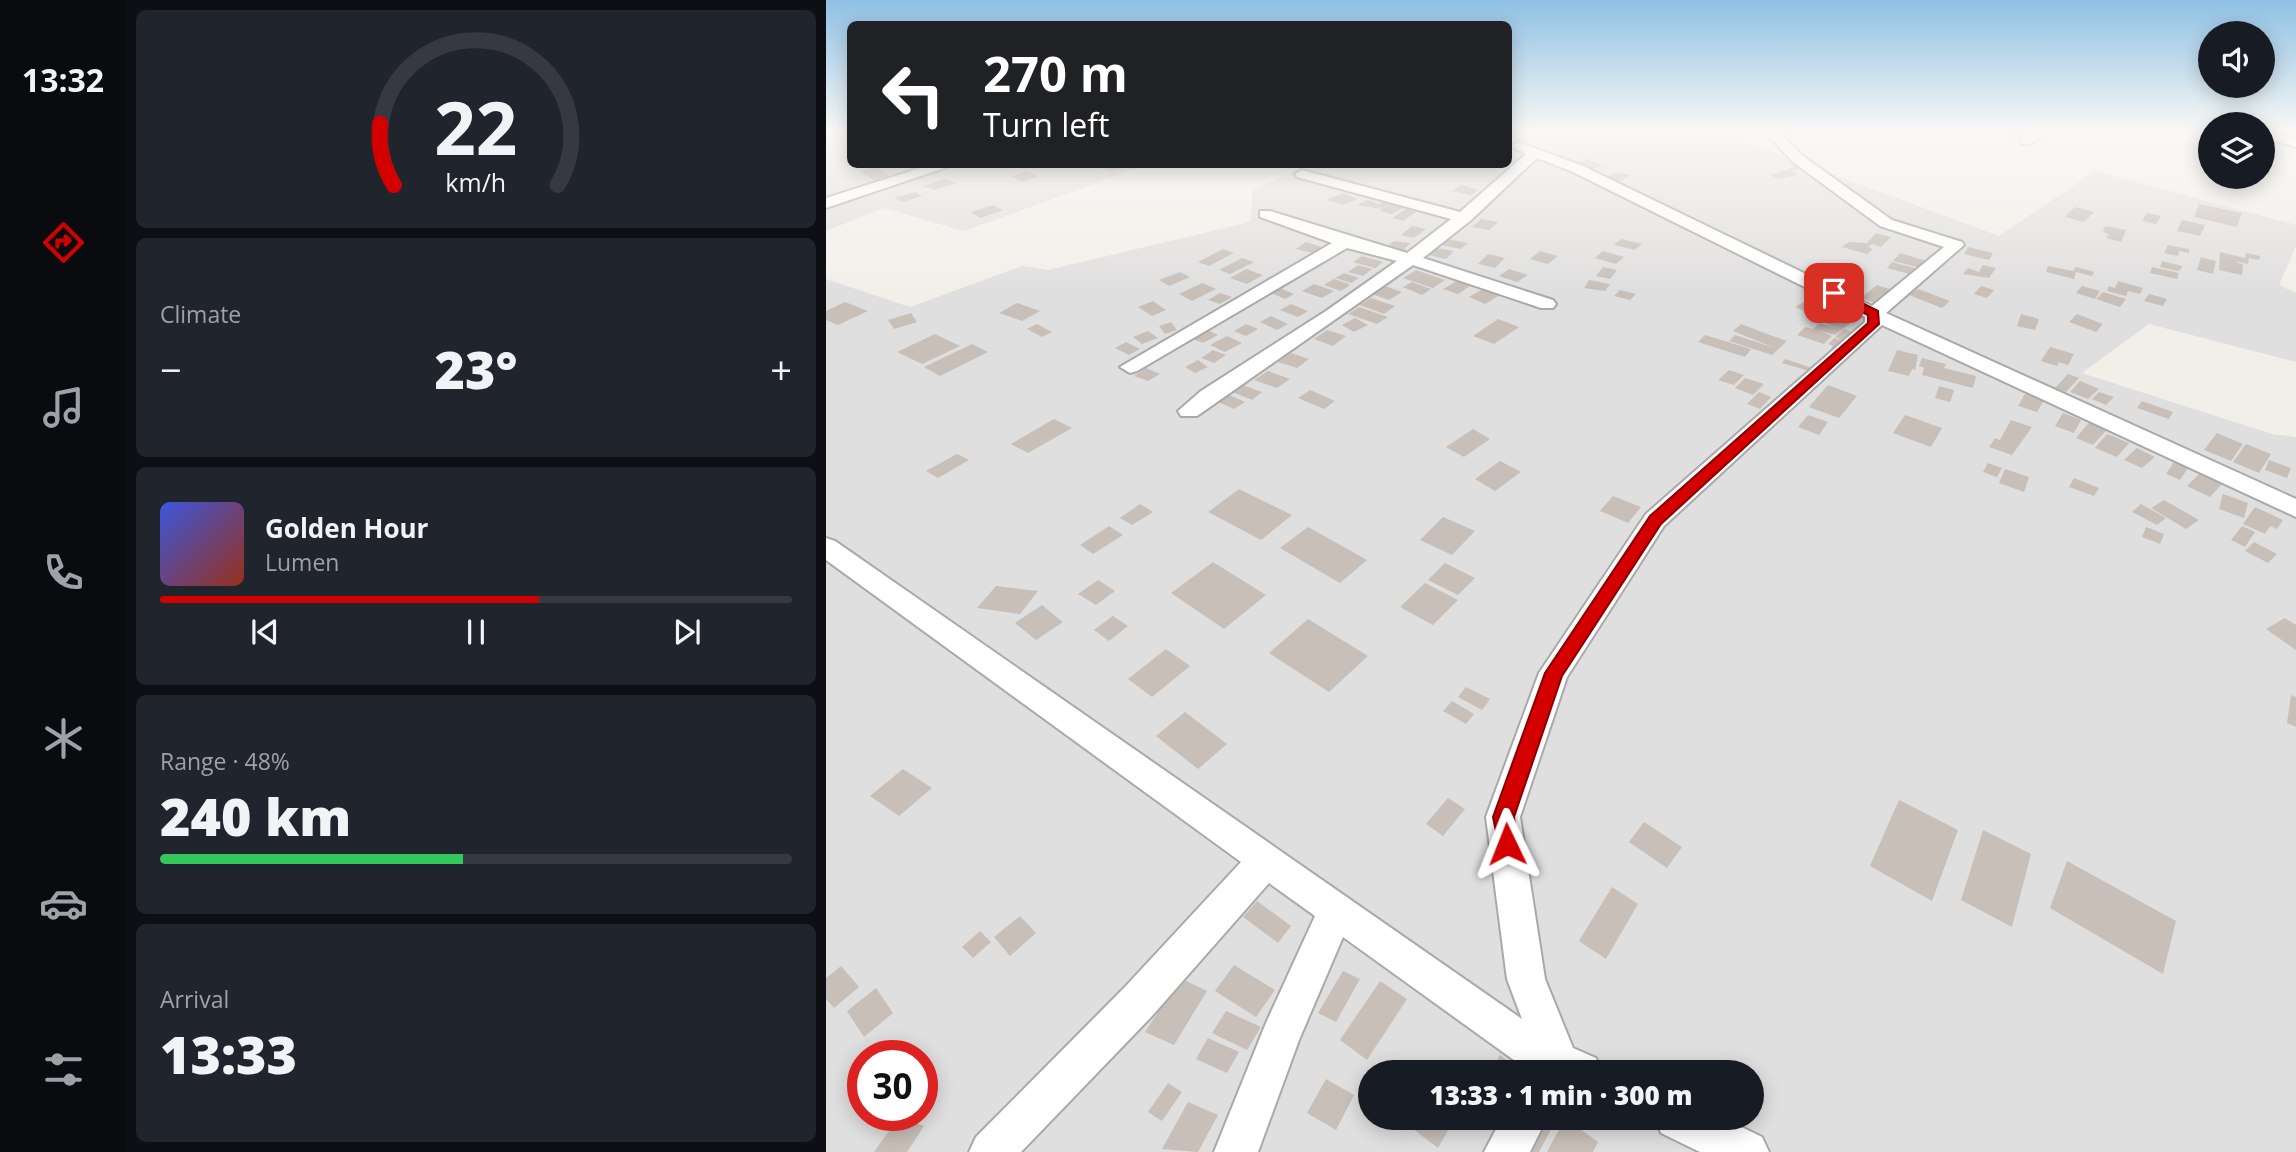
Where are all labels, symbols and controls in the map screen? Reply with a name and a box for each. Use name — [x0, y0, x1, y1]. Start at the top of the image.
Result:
map controls — [2198, 21, 2275, 189]
button: sound — [2198, 21, 2275, 98]
text: 270 m — [983, 40, 1128, 106]
icon: left — [868, 49, 959, 140]
text: 13:32 — [22, 58, 104, 101]
text: 22 — [434, 78, 518, 177]
text: Turn left — [983, 103, 1109, 146]
button: layers — [2198, 112, 2275, 189]
text: km/h — [446, 165, 506, 199]
icon: directions — [39, 218, 88, 267]
pin — [1804, 263, 1864, 323]
icon: arrive — [1815, 274, 1853, 312]
text: Climate — [160, 298, 241, 330]
text: 23° — [435, 333, 517, 404]
text: − — [160, 343, 182, 395]
text: + — [770, 343, 792, 395]
icon: music — [39, 383, 88, 432]
text: Golden Hour — [265, 510, 428, 546]
text: Lumen — [265, 546, 339, 578]
icon: phone — [39, 548, 88, 597]
icon: previous — [246, 613, 284, 651]
icon: pause — [457, 613, 495, 651]
icon: next — [668, 613, 706, 651]
icon: climate — [39, 714, 88, 763]
text: Range · 48% — [160, 745, 290, 777]
text: 240 km — [160, 780, 351, 851]
position arrow — [1470, 807, 1544, 881]
icon: car — [39, 879, 88, 928]
text: Arrival — [160, 983, 229, 1015]
text: 13:33 — [160, 1018, 297, 1089]
speed limit sign: 30 — [847, 1040, 938, 1131]
icon: filters — [39, 1045, 88, 1094]
text: 13:33 · 1 min · 300 m — [1430, 1077, 1692, 1113]

